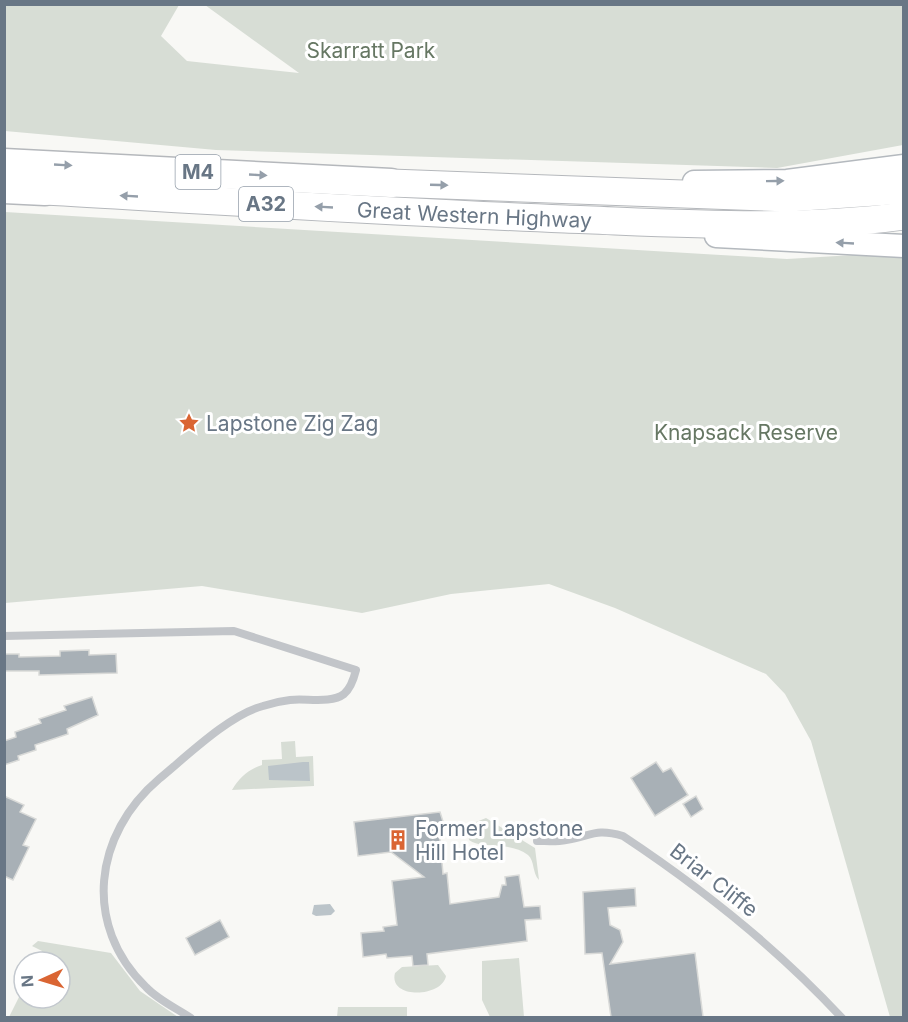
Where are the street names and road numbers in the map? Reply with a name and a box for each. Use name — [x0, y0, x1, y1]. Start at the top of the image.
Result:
road number: M4 — [176, 155, 220, 189]
road number: A32 — [239, 187, 293, 221]
street label: Great Western Highway — [356, 197, 593, 233]
street label: Briar Cliffe — [665, 838, 763, 922]

